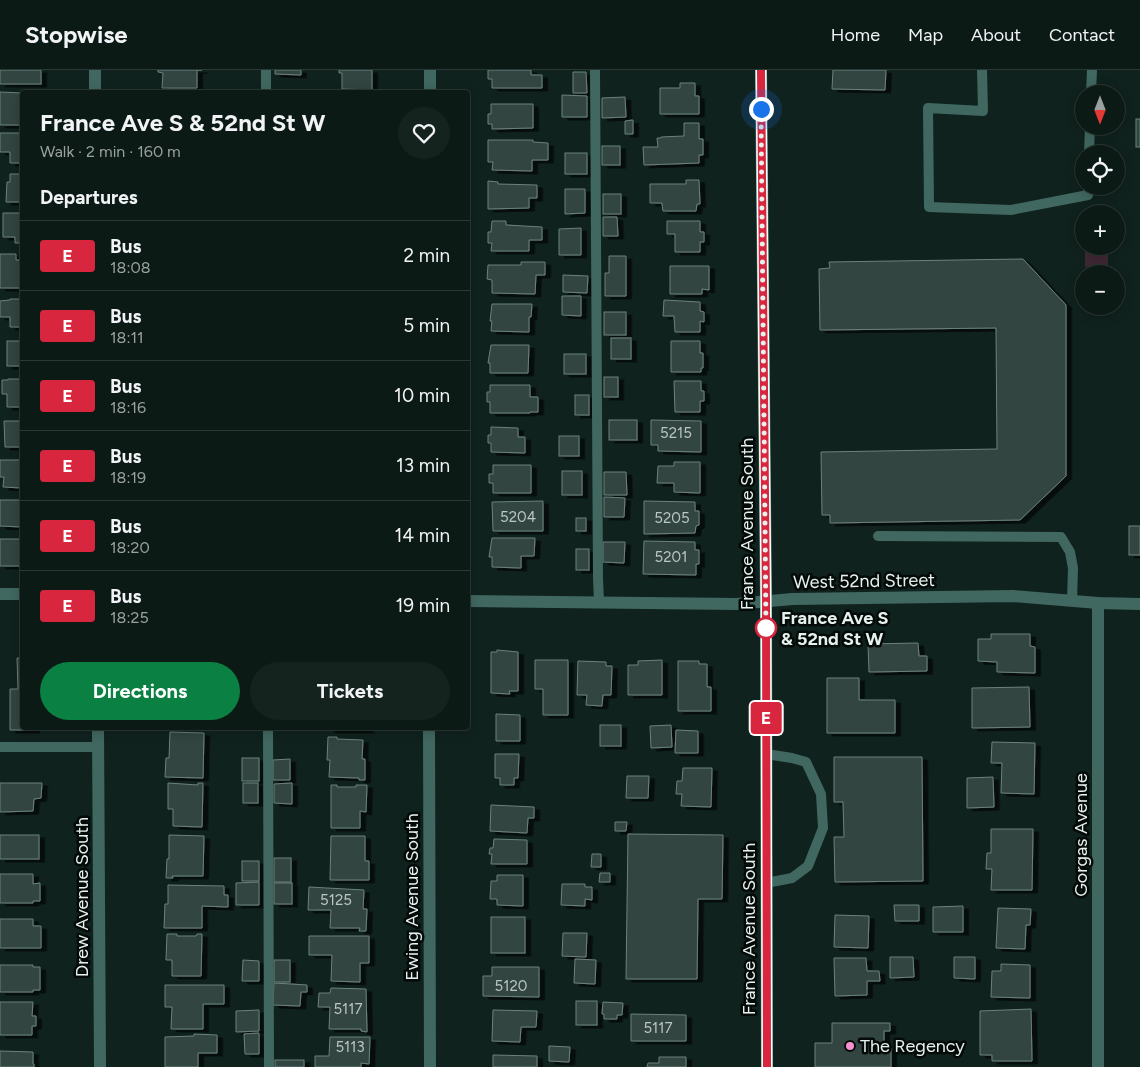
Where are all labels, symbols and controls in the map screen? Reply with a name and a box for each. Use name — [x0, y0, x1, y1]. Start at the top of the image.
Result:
text: Stopwise — [25, 20, 128, 49]
text: Home — [831, 24, 880, 46]
text: Map — [908, 24, 943, 46]
text: About — [971, 24, 1021, 46]
text: Contact — [1049, 24, 1115, 46]
north arrow — [1075, 85, 1125, 135]
map controls — [1075, 85, 1125, 315]
your location — [749, 97, 774, 122]
button: heart — [398, 107, 450, 159]
text: France Ave S & 52nd St W — [40, 108, 325, 137]
text: Walk · 2 min · 160 m — [40, 142, 181, 161]
button: locate — [1075, 145, 1125, 195]
text: Departures — [40, 186, 138, 209]
button: + — [1075, 205, 1125, 255]
text: Bus — [110, 235, 141, 258]
text: 2 min — [404, 244, 450, 267]
text: E — [62, 245, 73, 267]
text: 18:08 — [110, 258, 151, 277]
button: − — [1075, 265, 1125, 315]
text: Bus — [110, 305, 141, 328]
text: 5 min — [403, 314, 450, 337]
text: E — [62, 315, 73, 337]
text: 18:11 — [110, 328, 144, 347]
text: Bus — [110, 375, 141, 398]
text: 10 min — [394, 384, 450, 407]
text: E — [62, 385, 73, 407]
text: 18:16 — [110, 398, 146, 417]
house number: 5215 — [660, 424, 692, 442]
street label: France Avenue South — [736, 438, 758, 610]
text: Bus — [110, 445, 141, 468]
text: 13 min — [396, 454, 450, 477]
text: E — [62, 455, 73, 477]
text: 18:19 — [110, 468, 146, 487]
house number: 5204 — [500, 508, 536, 526]
house number: 5205 — [654, 509, 690, 527]
text: Bus — [110, 515, 141, 538]
text: 14 min — [394, 524, 450, 547]
text: E — [62, 525, 73, 547]
text: 18:20 — [110, 538, 150, 557]
house number: 5201 — [655, 548, 687, 566]
street label: West 52nd Street — [793, 569, 935, 593]
text: Bus — [110, 585, 141, 608]
text: 19 min — [396, 594, 450, 617]
text: E — [62, 595, 73, 617]
place label: France Ave S & 52nd St W — [781, 607, 889, 650]
text: 18:25 — [110, 608, 149, 627]
marker: France Ave S & 52nd St W — [755, 617, 777, 639]
button: Directions — [40, 662, 240, 720]
button: Tickets — [250, 662, 450, 720]
line badge: E — [750, 702, 782, 734]
text: E — [761, 707, 771, 729]
street label: Gorgas Avenue — [1070, 773, 1092, 897]
street label: Ewing Avenue South — [401, 813, 423, 981]
street label: Drew Avenue South — [71, 817, 93, 977]
street label: France Avenue South — [738, 843, 760, 1015]
house number: 5125 — [320, 891, 352, 909]
house number: 5120 — [495, 977, 527, 995]
house number: 5117 — [333, 1000, 363, 1018]
house number: 5117 — [643, 1019, 673, 1037]
place label: The Regency — [860, 1035, 965, 1057]
house number: 5113 — [335, 1038, 365, 1056]
marker: The Regency — [844, 1040, 856, 1052]

